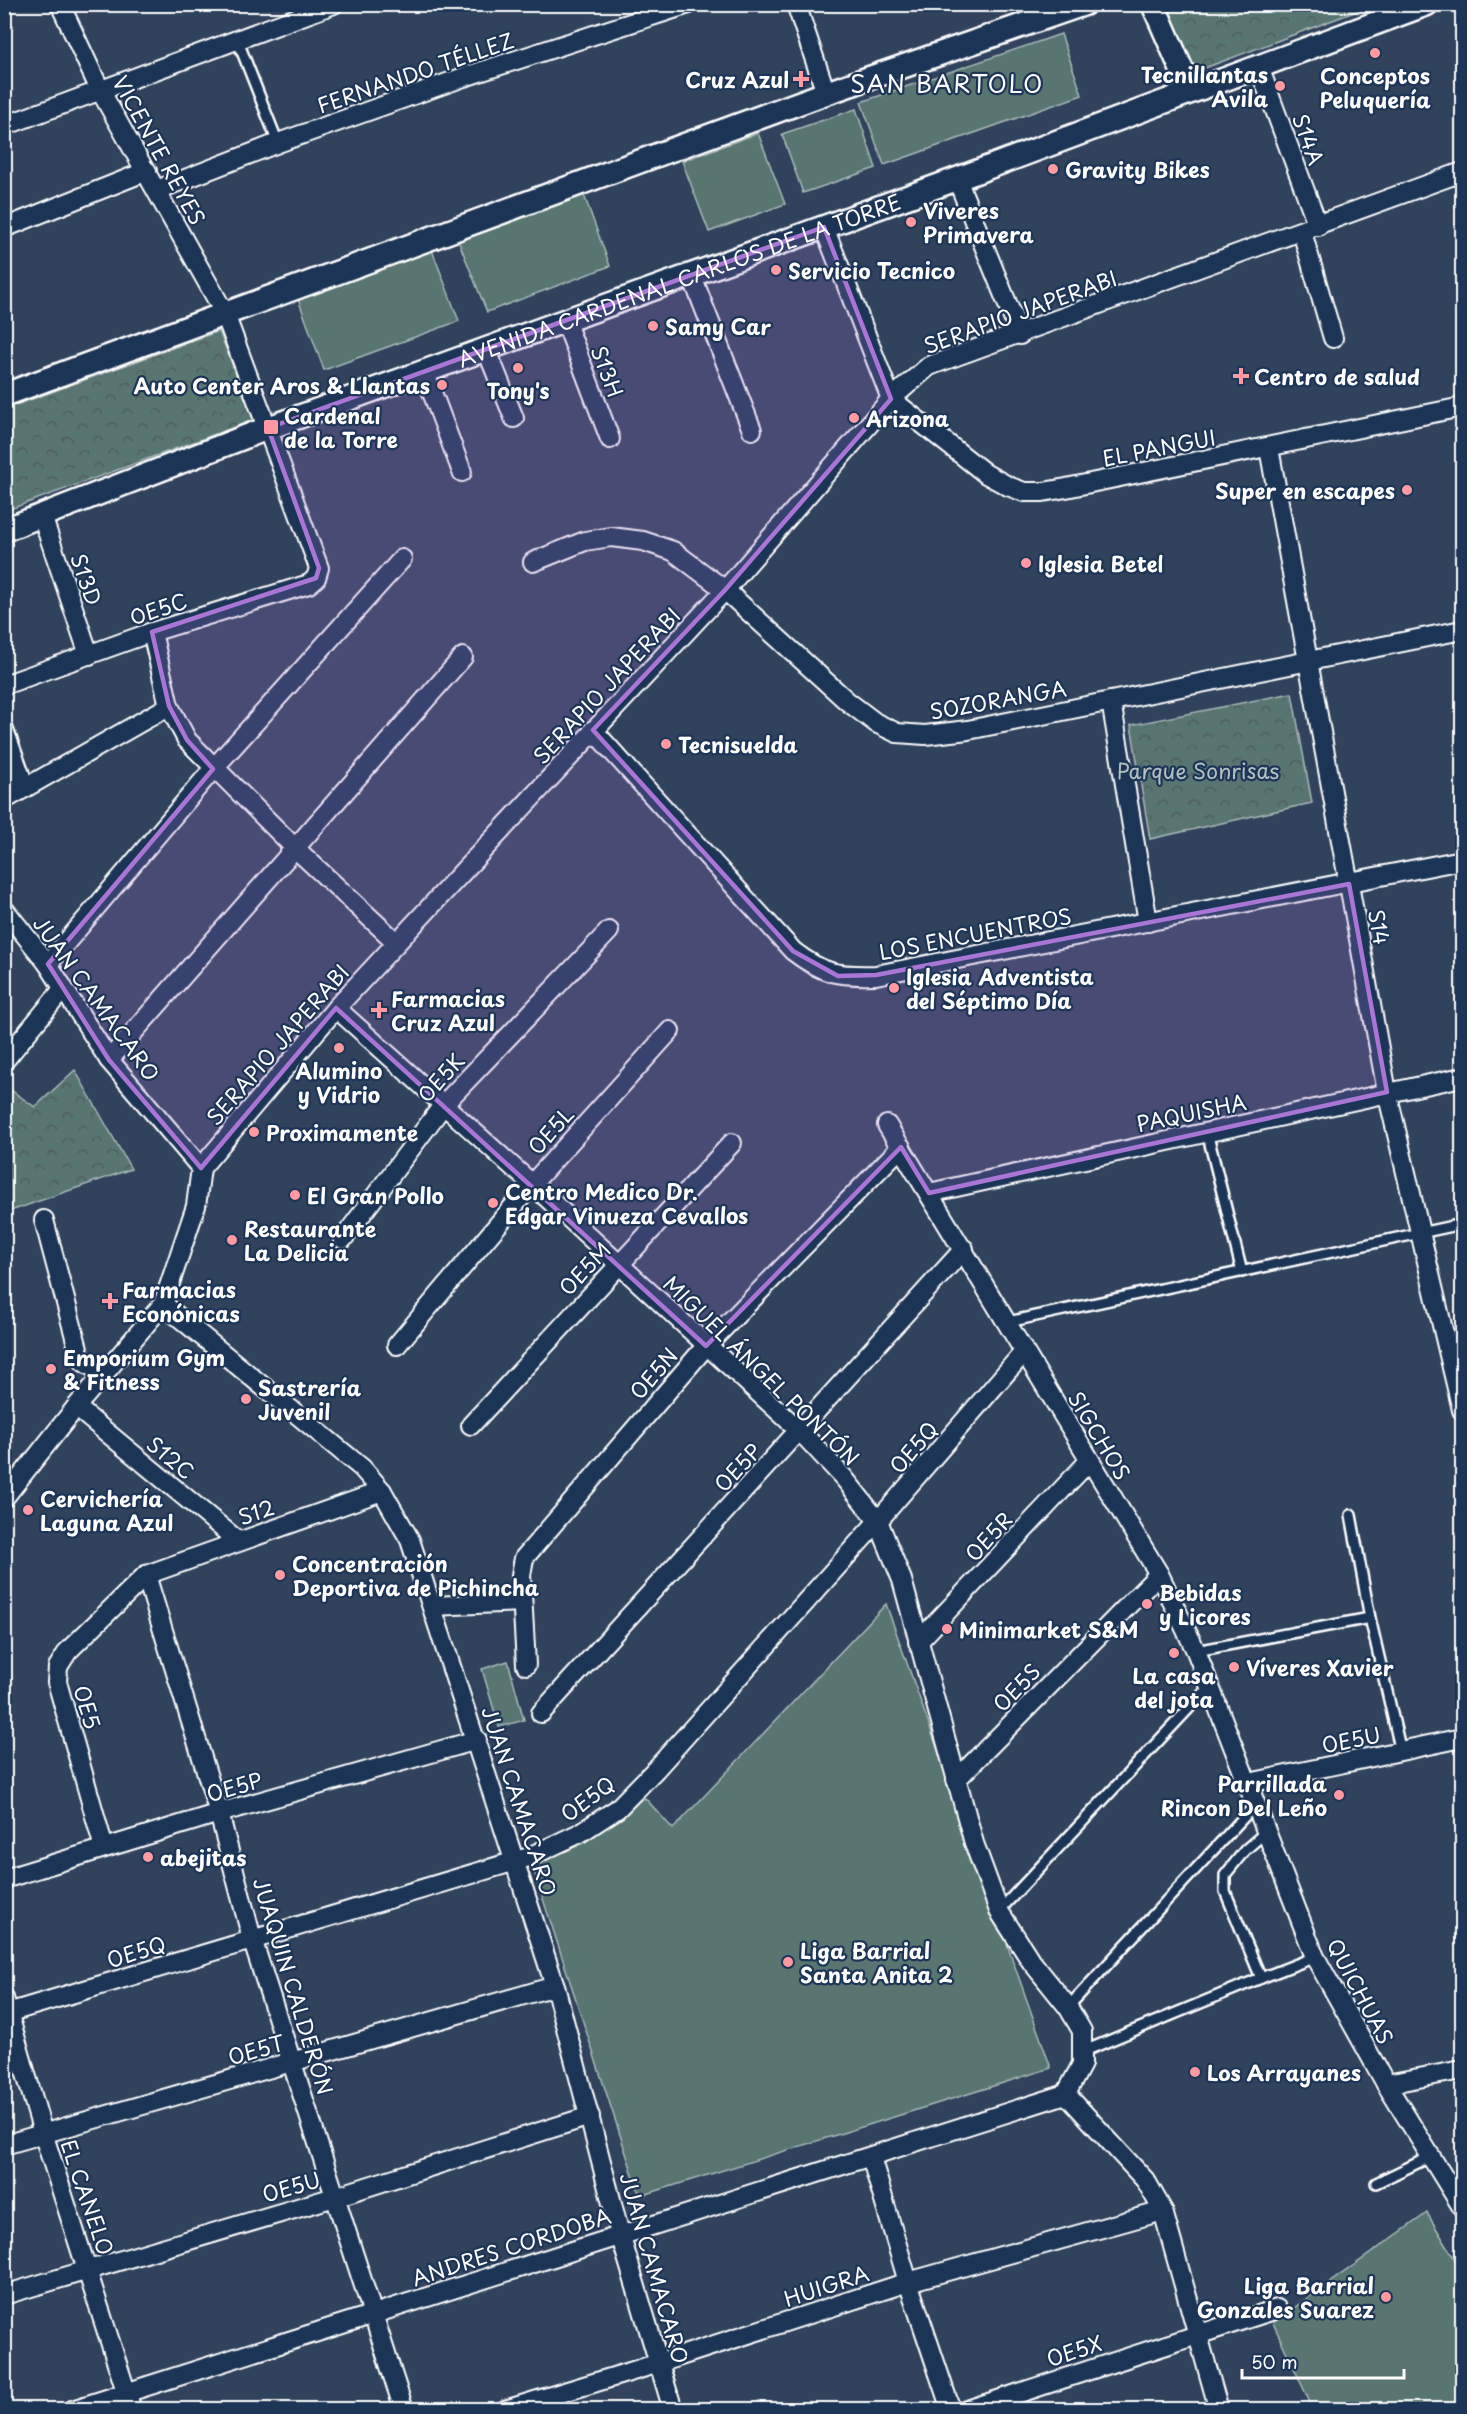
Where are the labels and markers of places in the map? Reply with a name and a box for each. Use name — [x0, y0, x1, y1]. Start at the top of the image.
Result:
marker: Conceptos Peluquería — [1368, 46, 1382, 60]
place label: Tecnillantas Avila — [1141, 58, 1268, 114]
place label: Conceptos Peluquería — [1319, 59, 1431, 115]
place label: Cruz Azul — [685, 63, 789, 95]
marker: Cruz Azul — [794, 72, 808, 86]
marker: Tecnillantas Avila — [1273, 79, 1287, 93]
place label: Gravity Bikes — [1065, 153, 1210, 185]
marker: Gravity Bikes — [1046, 162, 1060, 176]
place label: Viveres Primavera — [923, 194, 1034, 250]
marker: Viveres Primavera — [904, 215, 918, 229]
place label: Servicio Tecnico — [788, 254, 955, 286]
marker: Servicio Tecnico — [769, 263, 783, 277]
place label: Samy Car — [665, 310, 771, 342]
marker: Samy Car — [646, 319, 660, 333]
place label: Centro de salud — [1254, 360, 1420, 392]
marker: Tony's — [511, 361, 525, 375]
marker: Centro de salud — [1232, 367, 1250, 385]
place label: Auto Center Aros & Llantas — [134, 369, 430, 401]
place label: Tony's — [486, 374, 550, 406]
marker: Auto Center Aros & Llantas — [435, 378, 449, 392]
place label: Cardenal de la Torre — [284, 399, 398, 455]
place label: Arizona — [865, 402, 949, 434]
marker: Arizona — [847, 411, 861, 425]
marker: Cardenal de la Torre — [262, 418, 280, 436]
place label: Super en escapes — [1215, 474, 1395, 506]
marker: Super en escapes — [1400, 483, 1414, 497]
place label: Iglesia Betel — [1038, 547, 1164, 579]
marker: Iglesia Betel — [1019, 556, 1033, 570]
place label: Tecnisuelda — [678, 728, 798, 760]
marker: Tecnisuelda — [659, 737, 673, 751]
place label: Iglesia Adventista del Séptimo Día — [906, 960, 1094, 1016]
marker: Iglesia Adventista del Séptimo Día — [887, 981, 901, 995]
place label: Farmacias Cruz Azul — [391, 982, 505, 1038]
marker: Farmacias Cruz Azul — [372, 1003, 386, 1017]
marker: Alumino y Vidrio — [332, 1041, 346, 1055]
place label: Alumino y Vidrio — [296, 1054, 382, 1110]
place label: Proximamente — [266, 1116, 418, 1148]
marker: Proximamente — [247, 1125, 261, 1139]
place label: Centro Medico Dr. Edgar Vinueza Cevallos — [505, 1175, 748, 1231]
place label: El Gran Pollo — [307, 1179, 444, 1211]
marker: El Gran Pollo — [288, 1188, 302, 1202]
marker: Centro Medico Dr. Edgar Vinueza Cevallos — [486, 1196, 500, 1210]
place label: Restaurante La Delicia — [244, 1212, 376, 1268]
marker: Restaurante La Delicia — [225, 1233, 239, 1247]
place label: Farmacias Econónicas — [122, 1273, 240, 1329]
marker: Farmacias Econónicas — [103, 1294, 117, 1308]
place label: Emporium Gym & Fitness — [63, 1341, 225, 1397]
marker: Emporium Gym & Fitness — [44, 1362, 58, 1376]
place label: Sastrería Juvenil — [258, 1371, 361, 1427]
marker: Sastrería Juvenil — [239, 1392, 253, 1406]
place label: Cervichería Laguna Azul — [40, 1482, 173, 1538]
marker: Cervichería Laguna Azul — [21, 1503, 35, 1517]
place label: Concentración Deportiva de Pichincha — [292, 1547, 539, 1603]
marker: Concentración Deportiva de Pichincha — [273, 1568, 287, 1582]
place label: Bebidas y Licores — [1159, 1576, 1251, 1632]
marker: Bebidas y Licores — [1140, 1597, 1154, 1611]
place label: Minimarket S&M — [959, 1613, 1138, 1645]
marker: Minimarket S&M — [940, 1622, 954, 1636]
marker: La casa del jota — [1167, 1646, 1181, 1660]
place label: Víveres Xavier — [1246, 1651, 1394, 1683]
place label: La casa del jota — [1133, 1659, 1216, 1715]
marker: Víveres Xavier — [1227, 1660, 1241, 1674]
place label: Parrillada Rincon Del Leño — [1161, 1767, 1327, 1823]
marker: Parrillada Rincon Del Leño — [1332, 1788, 1346, 1802]
place label: abejitas — [160, 1841, 247, 1873]
marker: abejitas — [141, 1850, 155, 1864]
place label: Liga Barrial Santa Anita 2 — [800, 1934, 953, 1990]
marker: Liga Barrial Santa Anita 2 — [781, 1955, 795, 1969]
place label: Los Arrayanes — [1207, 2056, 1361, 2088]
marker: Los Arrayanes — [1188, 2065, 1202, 2079]
place label: Liga Barrial Gonzales Suarez — [1197, 2269, 1374, 2325]
marker: Liga Barrial Gonzales Suarez — [1379, 2290, 1393, 2304]

